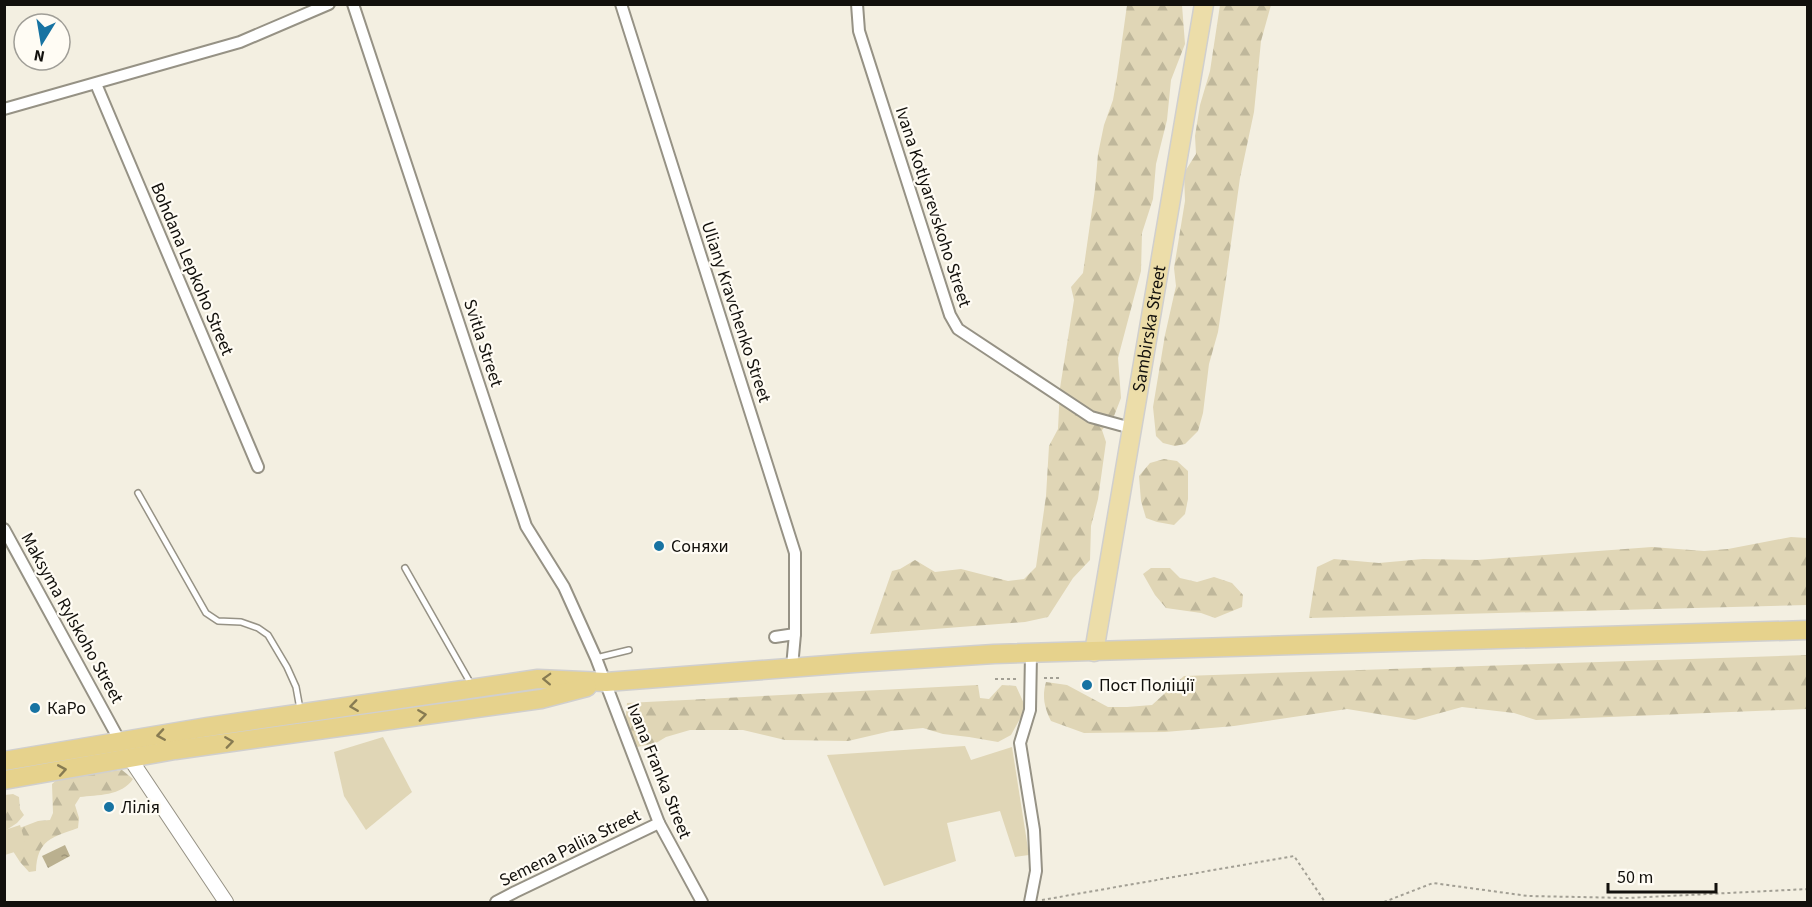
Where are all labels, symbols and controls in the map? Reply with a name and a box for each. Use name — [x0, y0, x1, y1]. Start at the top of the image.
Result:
north arrow — [12, 12, 72, 72]
text: N — [32, 44, 47, 68]
street label: Ivana Kotlyarevskoho Street — [889, 104, 977, 310]
street label: Bohdana Lepkoho Street — [144, 179, 240, 359]
street label: Uliany Kravchenko Street — [695, 218, 777, 406]
street label: Sambirska Street — [1126, 263, 1172, 394]
street label: Svitla Street — [457, 296, 509, 390]
street label: Maksyma Rylskoho Street — [15, 528, 129, 708]
place label: Соняхи — [671, 534, 729, 559]
marker: Соняхи — [652, 539, 666, 553]
one-way arrow — [543, 673, 552, 686]
place label: Пост Поліції — [1099, 673, 1195, 698]
marker: Пост Поліції — [1080, 678, 1094, 692]
place label: КаРо — [47, 696, 86, 721]
one-way arrow — [350, 699, 359, 711]
street label: Ivana Franka Street — [620, 699, 698, 843]
marker: КаРо — [28, 701, 42, 715]
one-way arrow — [417, 710, 426, 722]
one-way arrow — [157, 728, 167, 741]
one-way arrow — [224, 736, 233, 749]
one-way arrow — [57, 764, 67, 777]
place label: Лілія — [121, 795, 160, 820]
marker: Лілія — [102, 800, 116, 814]
street label: Semena Paliia Street — [495, 803, 645, 893]
scale bar — [1608, 856, 1716, 894]
text: 50 m — [1617, 865, 1653, 890]

